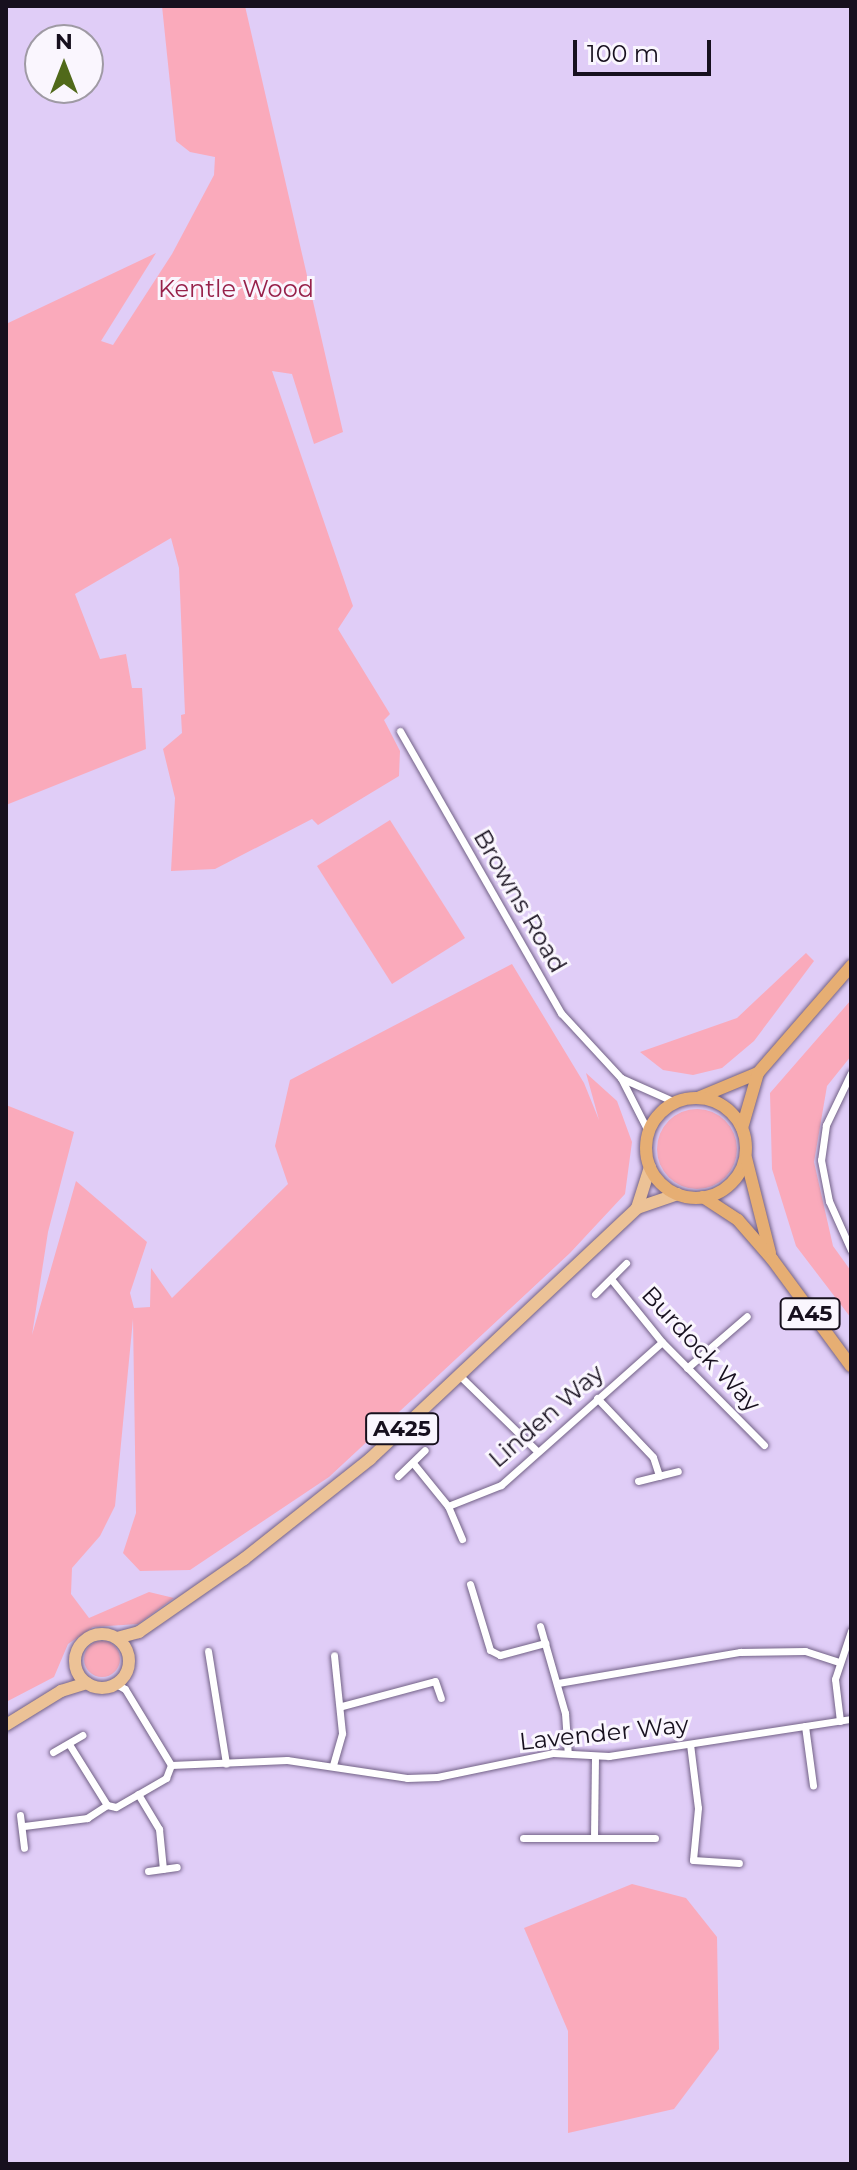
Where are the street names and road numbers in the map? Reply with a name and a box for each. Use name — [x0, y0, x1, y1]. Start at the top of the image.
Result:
street label: Browns Road — [467, 824, 573, 978]
street label: Burdock Way — [636, 1280, 766, 1418]
road number: A45 — [778, 1296, 842, 1332]
street label: Linden Way — [483, 1359, 609, 1473]
road number: A425 — [364, 1411, 440, 1447]
street label: Lavender Way — [518, 1710, 690, 1756]

